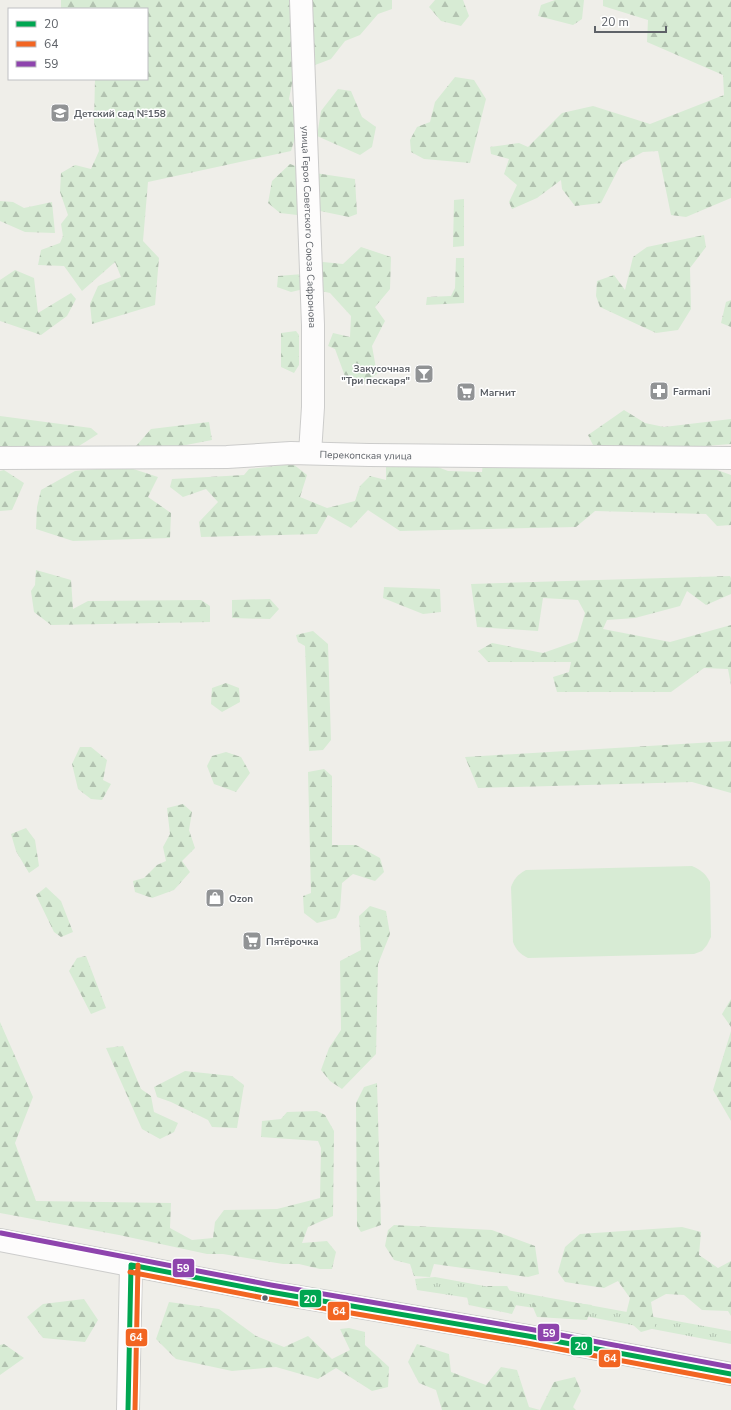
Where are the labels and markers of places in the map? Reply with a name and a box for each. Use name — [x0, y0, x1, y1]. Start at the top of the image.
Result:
school or university icon: Детский сад №158 — [49, 102, 71, 124]
place label: Детский сад №158 — [74, 107, 166, 121]
place label: Закусочная "Три пескаря" — [341, 362, 410, 388]
bar icon: Закусочная "Три пескаря" — [413, 363, 435, 385]
pharmacy icon: Farmani — [648, 380, 670, 402]
supermarket icon: Магнит — [455, 381, 477, 403]
place label: Farmani — [673, 385, 710, 399]
place label: Магнит — [480, 386, 516, 400]
shop icon: Ozon — [204, 887, 226, 909]
place label: Ozon — [229, 892, 253, 906]
supermarket icon: Пятёрочка — [241, 930, 263, 952]
place label: Пятёрочка — [266, 935, 319, 949]
unlabelled marker — [260, 1293, 270, 1303]

